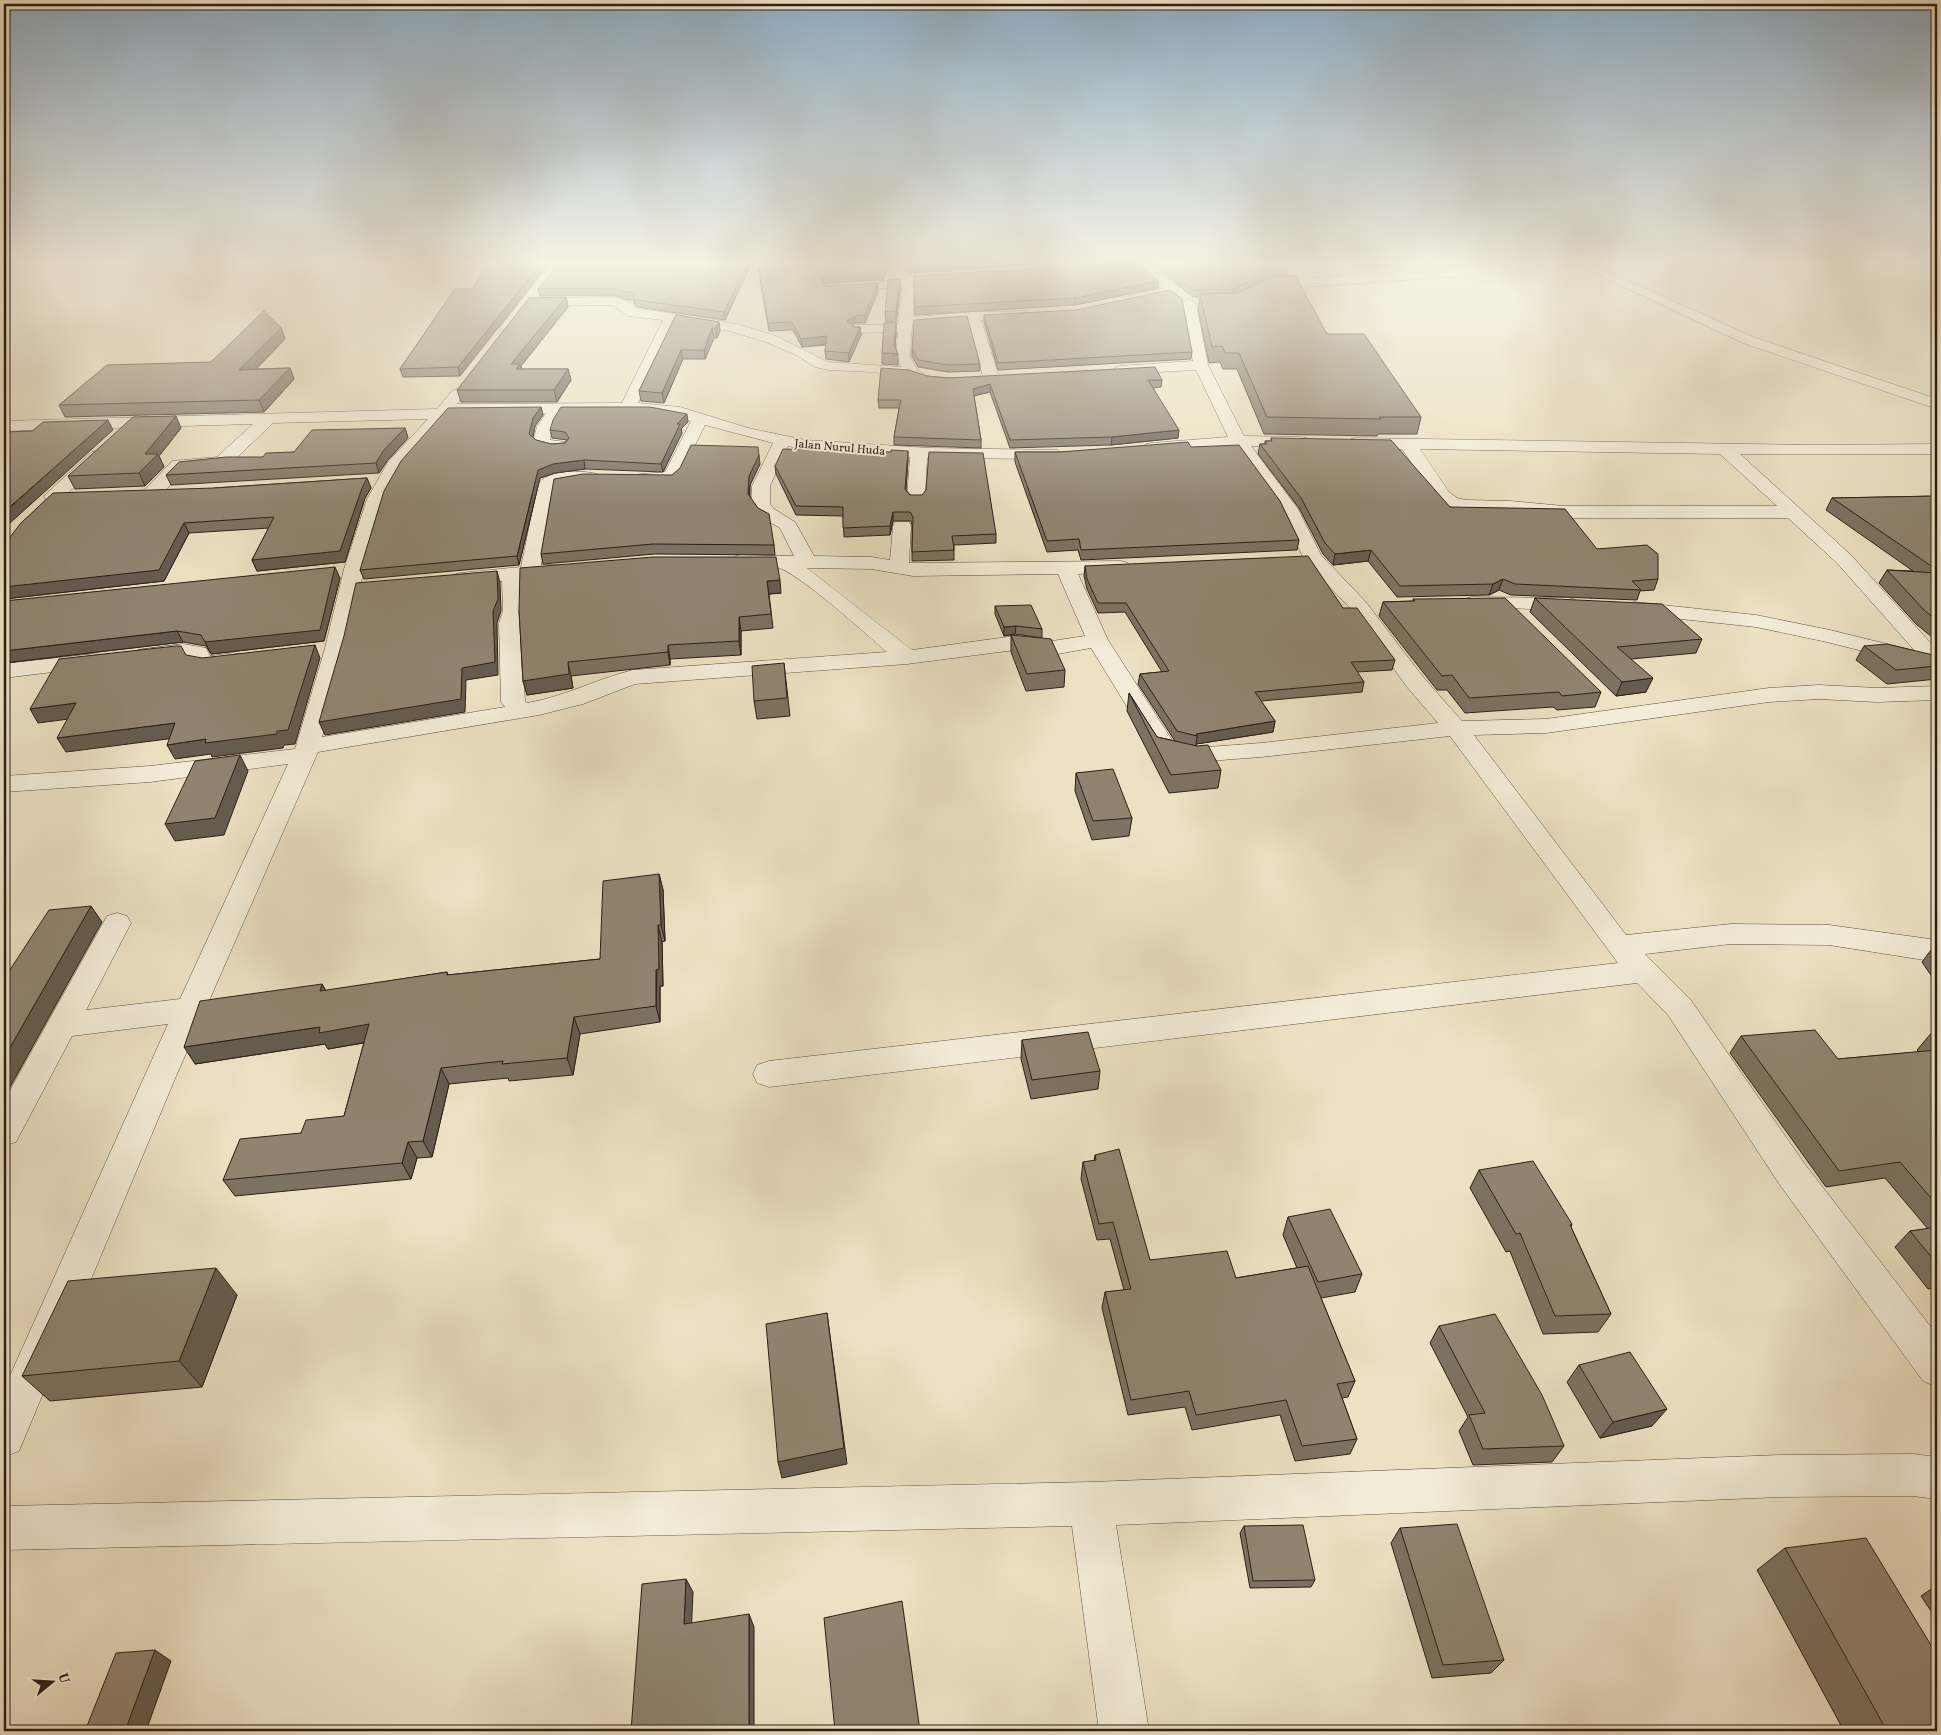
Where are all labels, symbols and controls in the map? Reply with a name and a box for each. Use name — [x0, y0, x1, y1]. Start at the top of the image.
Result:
street label: Jalan Nurul Huda — [794, 436, 886, 460]
north arrow — [28, 1658, 78, 1708]
text: U — [52, 1671, 74, 1686]

